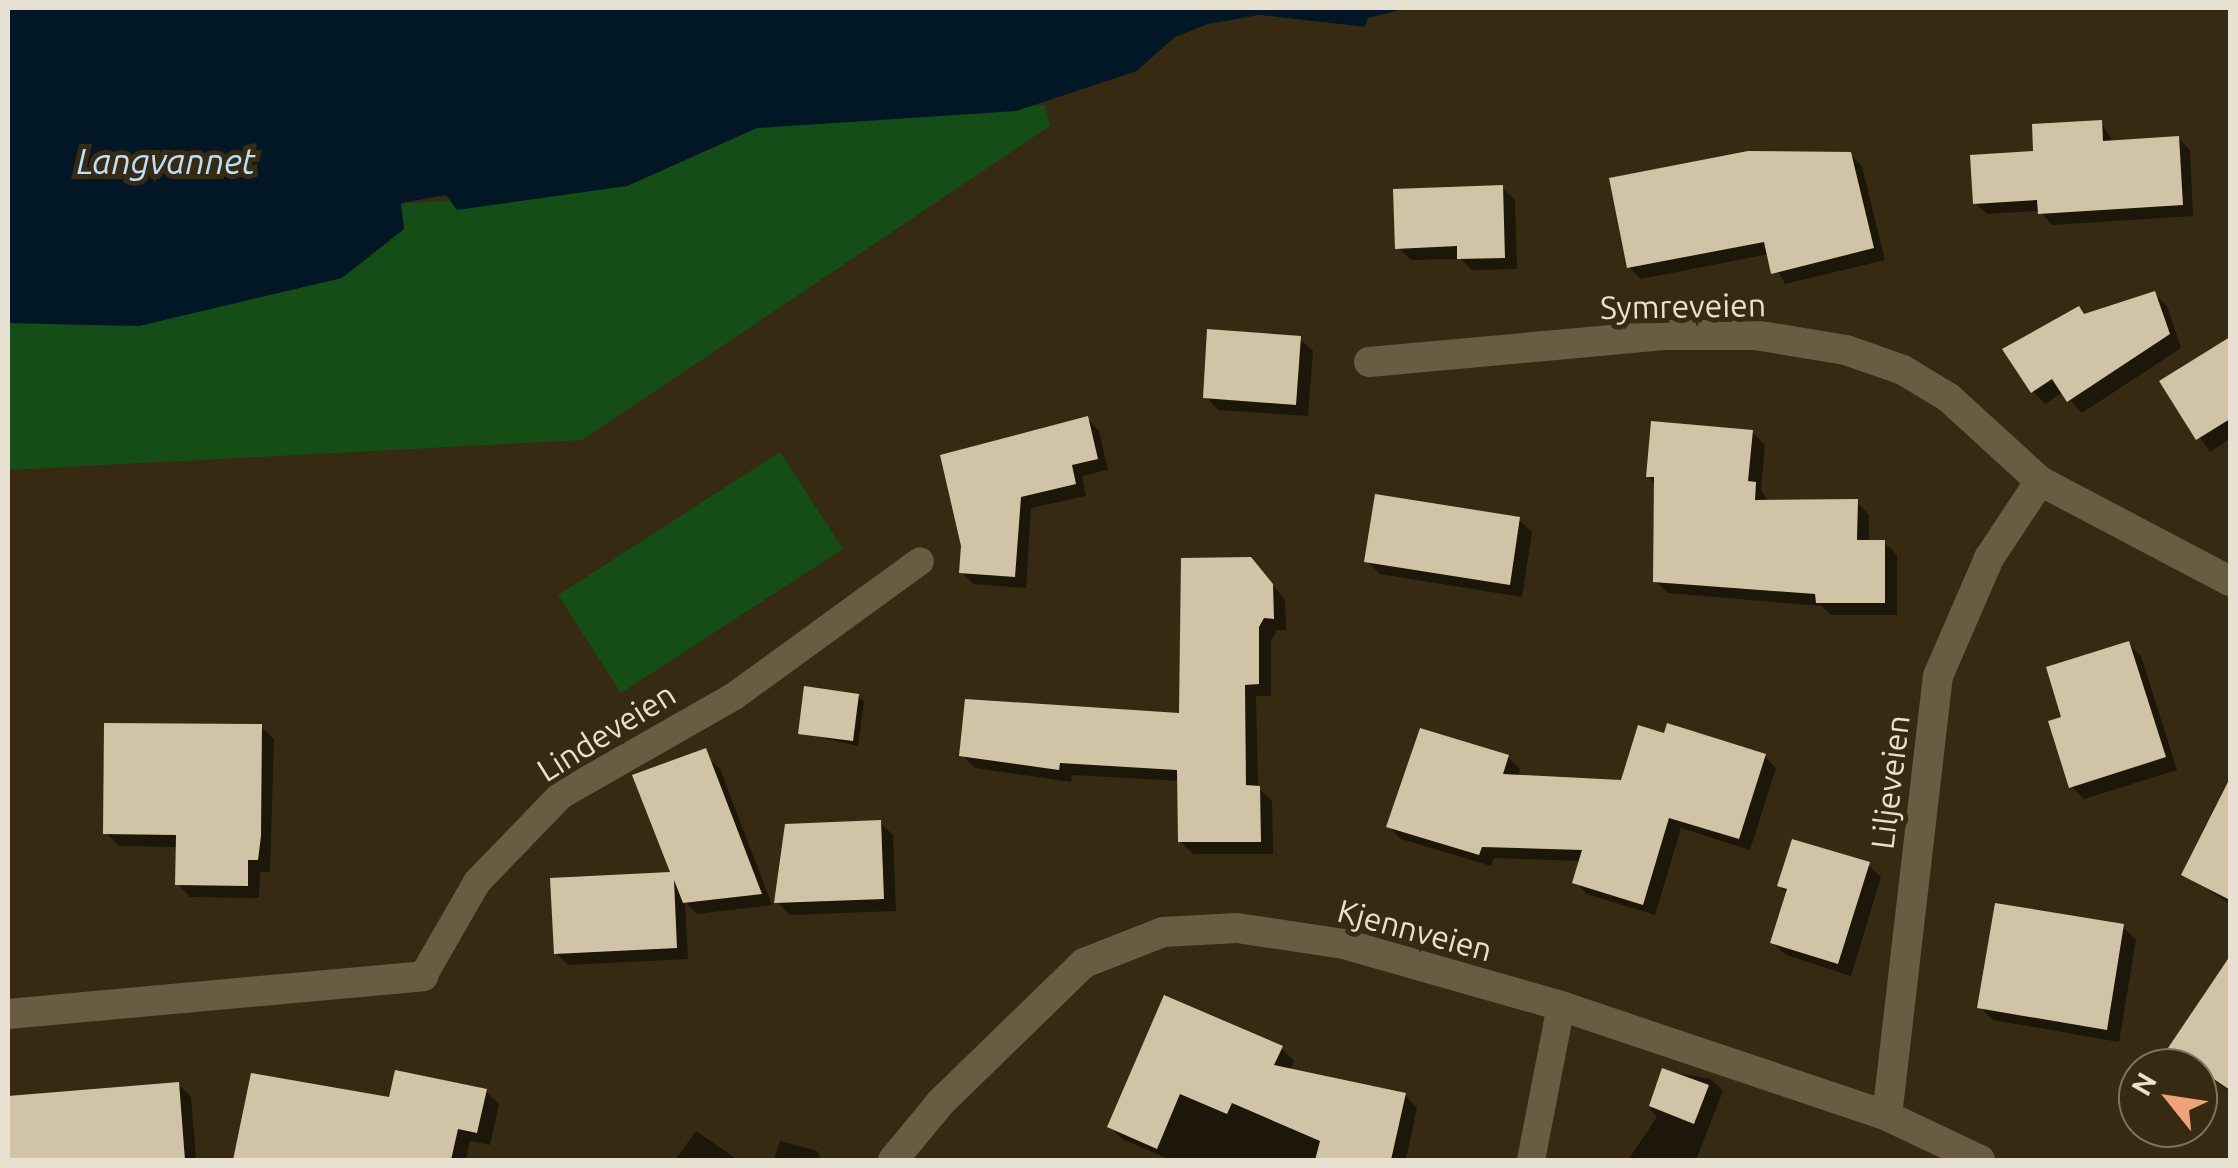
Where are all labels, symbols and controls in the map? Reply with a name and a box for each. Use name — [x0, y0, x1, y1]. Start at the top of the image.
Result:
water label: Langvannet — [76, 140, 256, 182]
street label: Symreveien — [1600, 285, 1766, 327]
street label: Lindeveien — [530, 674, 682, 790]
street label: Liljeveien — [1863, 713, 1917, 851]
street label: Kjennveien — [1334, 891, 1496, 969]
north arrow — [2118, 1048, 2218, 1148]
text: N — [2125, 1067, 2162, 1101]

